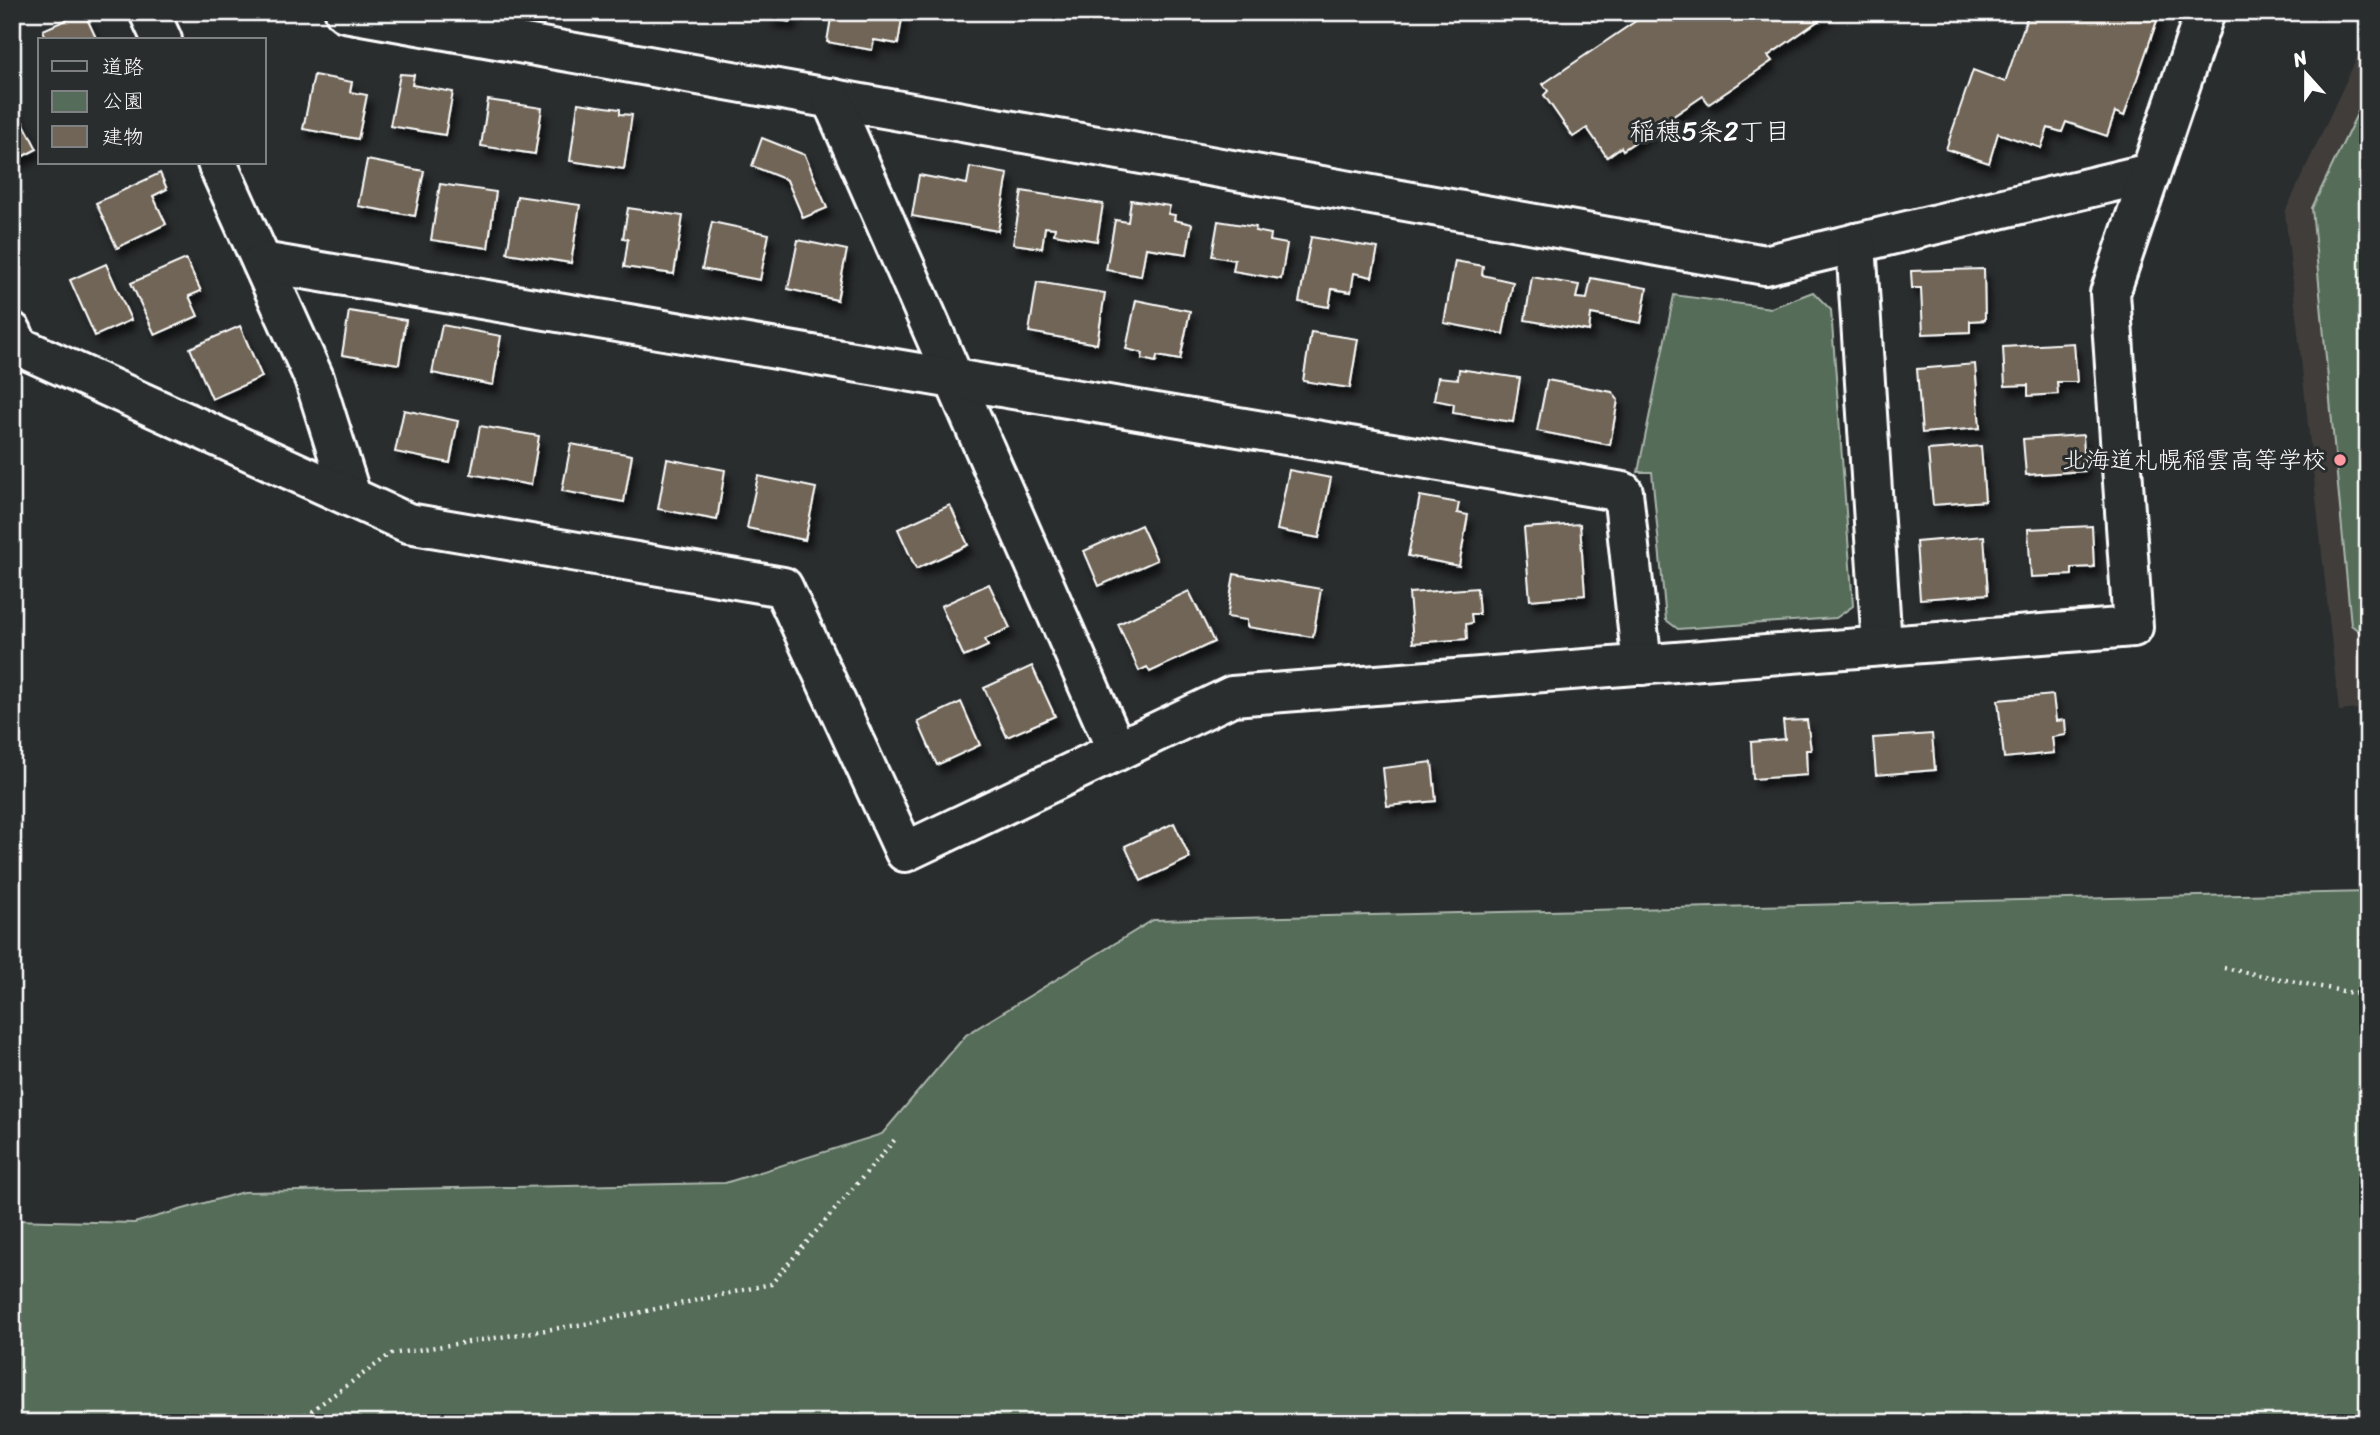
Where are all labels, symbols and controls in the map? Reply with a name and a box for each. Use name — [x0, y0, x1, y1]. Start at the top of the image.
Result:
legend — [38, 38, 266, 164]
north arrow — [2272, 38, 2342, 108]
text: N — [2287, 41, 2313, 77]
text: 道路 — [102, 48, 144, 86]
text: 公園 — [102, 82, 144, 120]
district label: 稲穂5条2丁目 — [1630, 108, 1790, 154]
text: 建物 — [102, 118, 144, 156]
place label: 北海道札幌稲雲高等学校 — [2062, 439, 2326, 481]
marker: 北海道札幌稲雲高等学校 — [2332, 452, 2348, 468]

